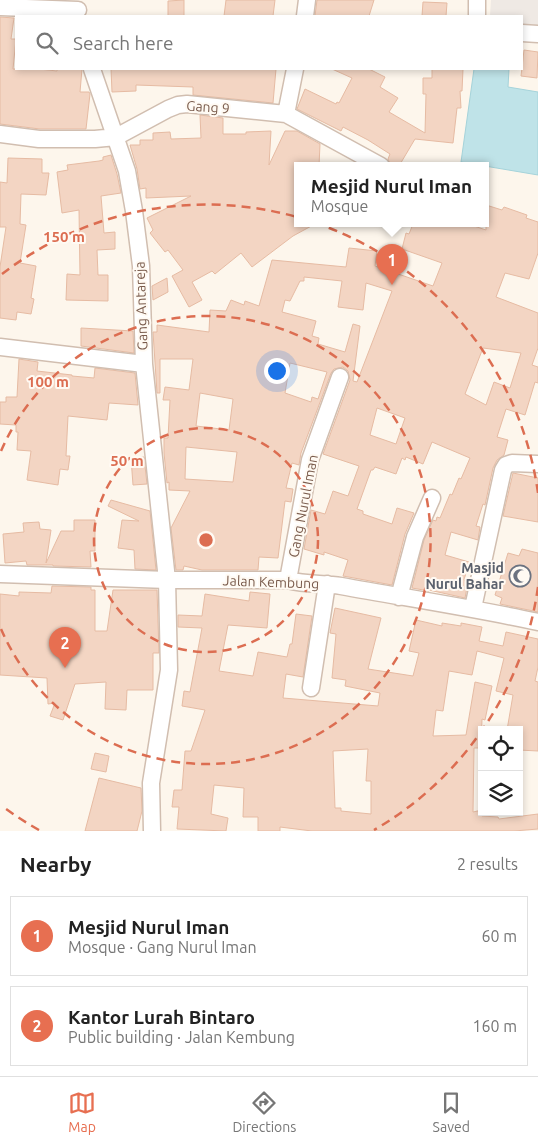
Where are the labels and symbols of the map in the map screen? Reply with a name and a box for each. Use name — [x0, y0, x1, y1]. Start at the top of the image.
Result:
street label: Gang 9 — [186, 97, 230, 117]
text: 150 m — [43, 228, 85, 245]
pin: 1 — [376, 244, 408, 285]
street label: Gang Antareja — [131, 261, 151, 351]
your location — [264, 358, 290, 384]
text: 100 m — [27, 373, 69, 390]
text: 50 m — [110, 452, 144, 469]
street label: Gang Nurul Iman — [285, 453, 321, 559]
centre of rings — [197, 531, 215, 549]
place label: Masjid Nurul Bahar — [425, 560, 504, 592]
mosque icon: Masjid Nurul Bahar — [508, 564, 532, 588]
street label: Jalan Kembung — [222, 572, 320, 592]
pin: 2 — [49, 627, 81, 668]

